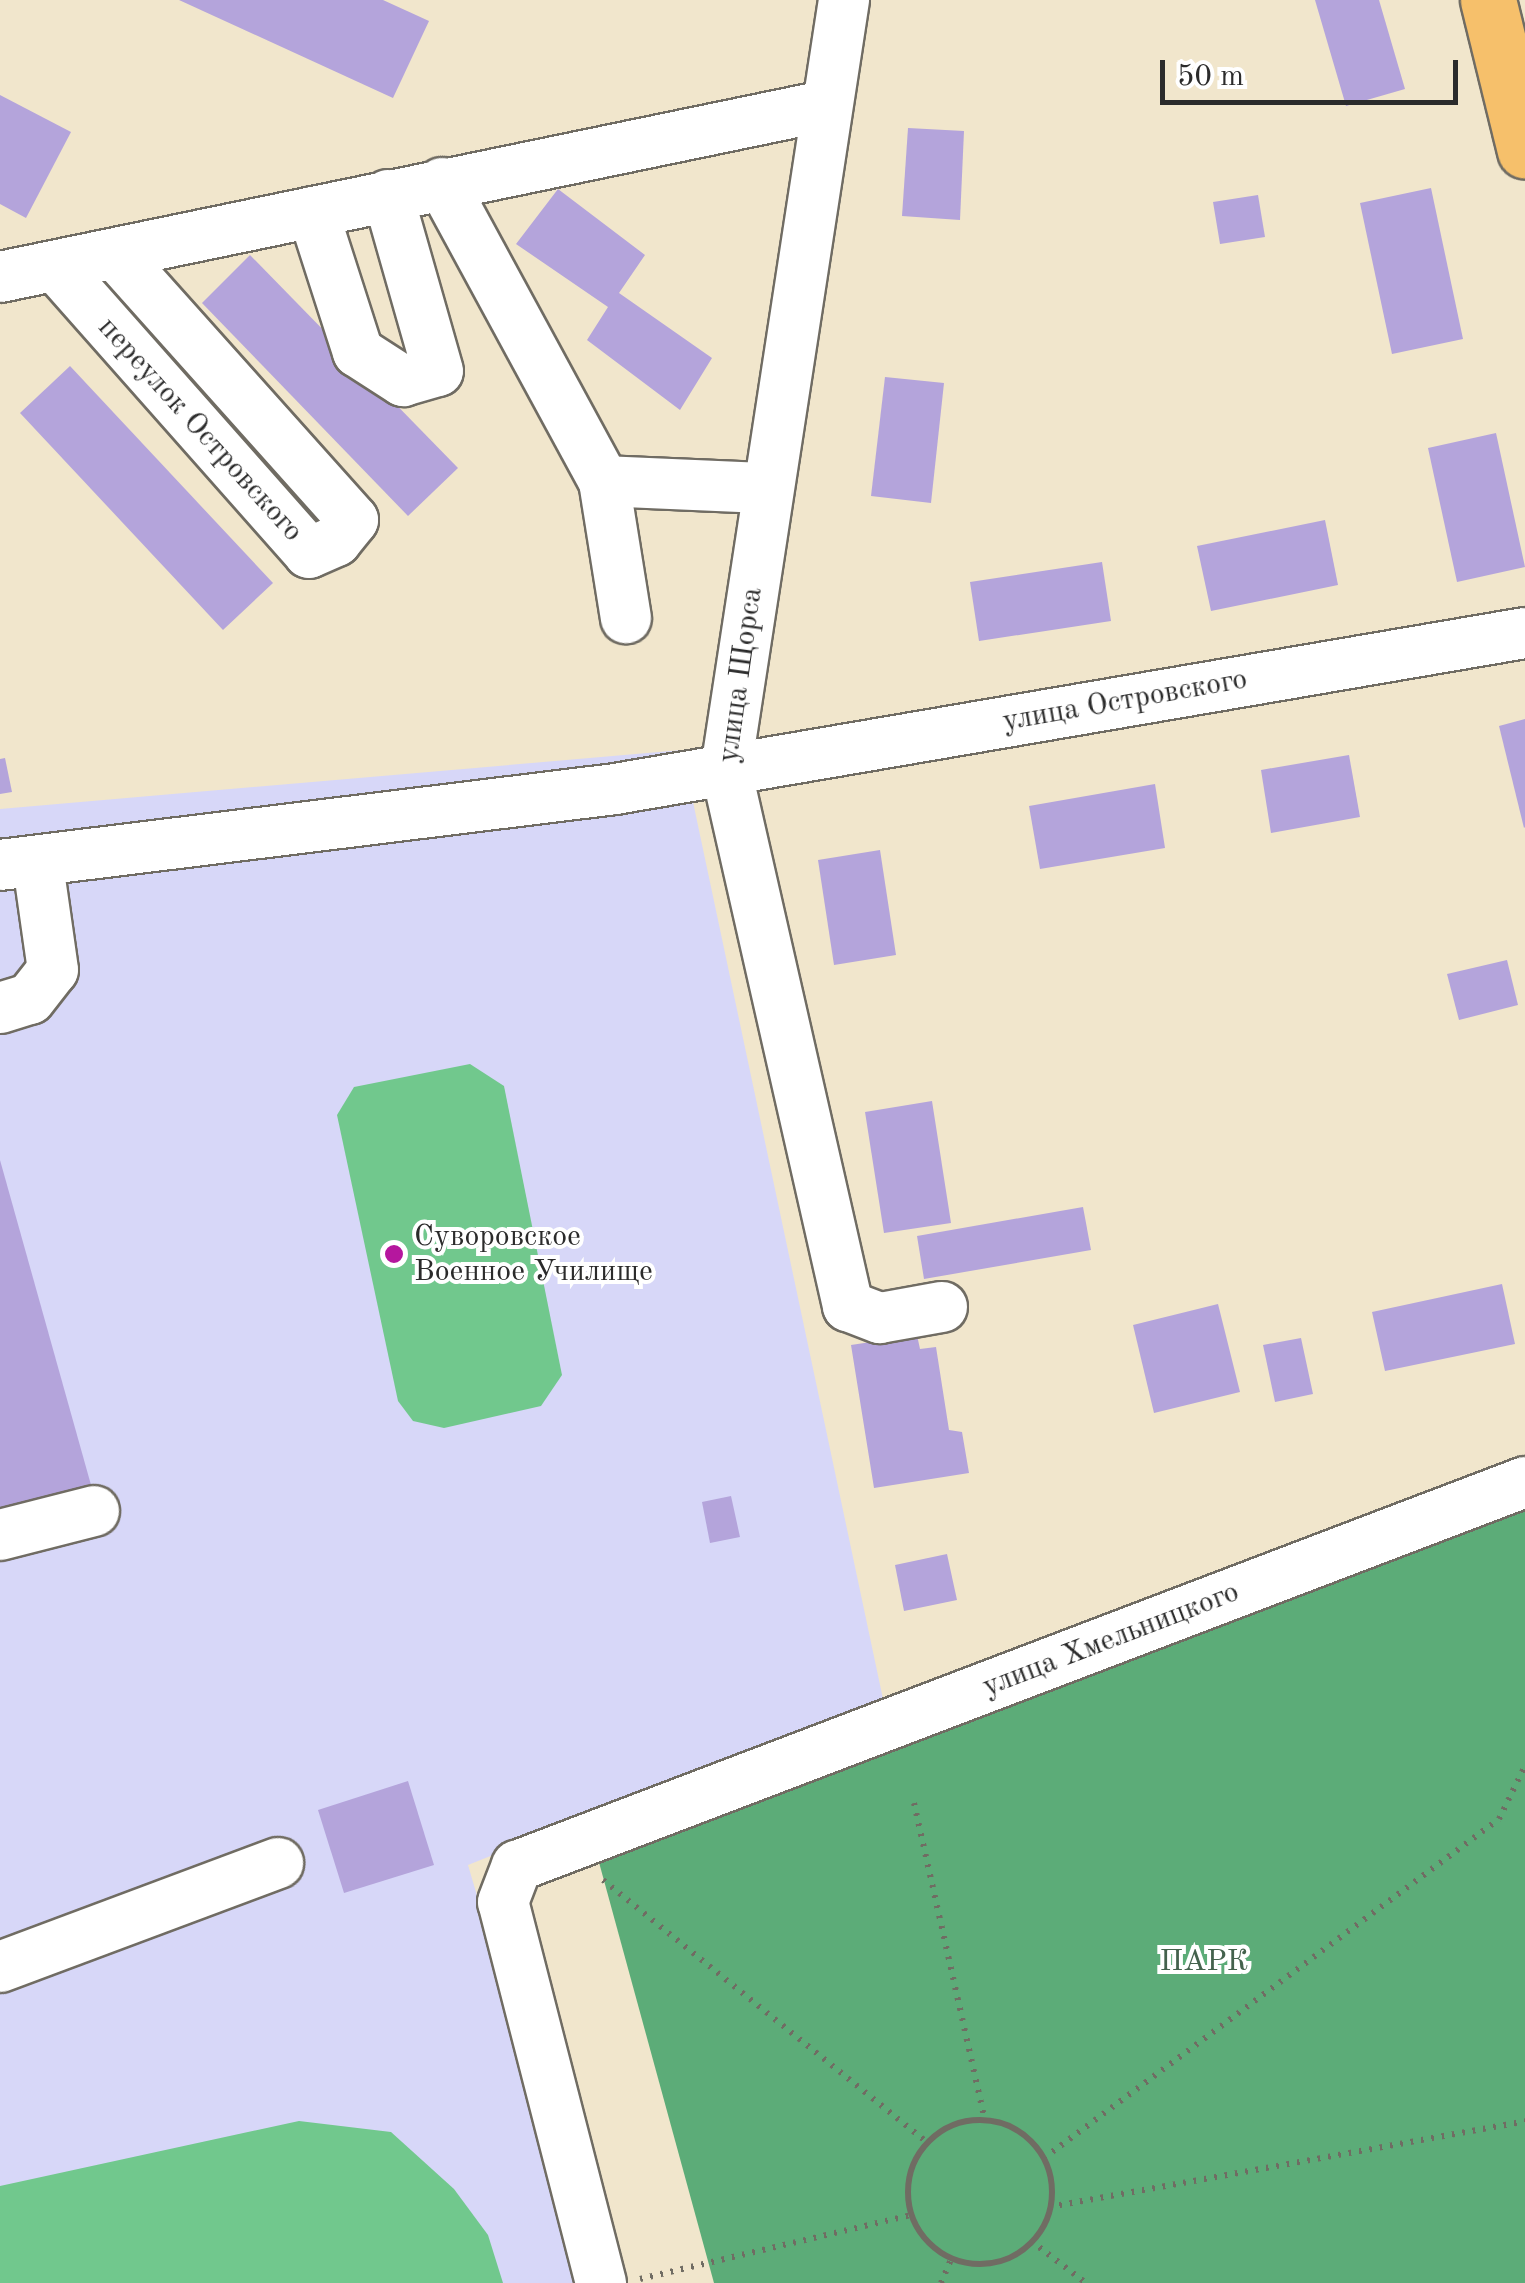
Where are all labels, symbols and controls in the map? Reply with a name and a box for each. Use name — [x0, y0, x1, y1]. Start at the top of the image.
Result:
scale bar — [1165, 40, 1462, 102]
text: 50 m — [1177, 62, 1244, 92]
street label: переулок Островского — [90, 310, 310, 550]
street label: улица Щорса — [711, 585, 771, 765]
street label: улица Островского — [1000, 662, 1250, 740]
place label: Суворовское Военное Училище — [414, 1219, 653, 1290]
marker: Суворовское Военное Училище — [383, 1243, 405, 1265]
street label: улица Хмельницкого — [978, 1575, 1244, 1705]
park label: ПАРК — [1160, 1944, 1248, 1980]

